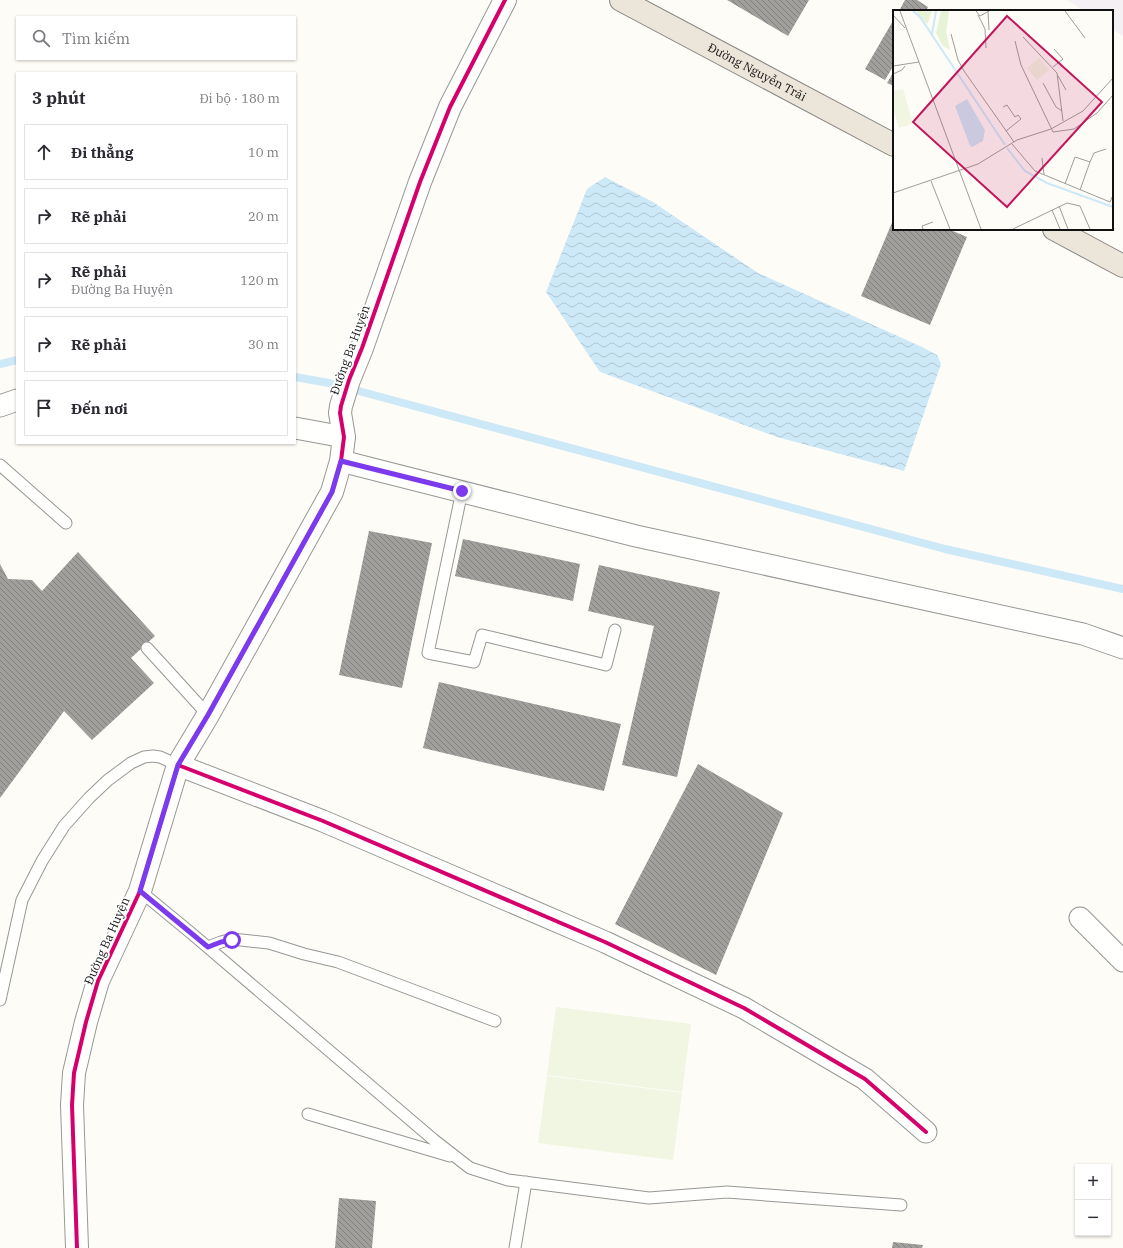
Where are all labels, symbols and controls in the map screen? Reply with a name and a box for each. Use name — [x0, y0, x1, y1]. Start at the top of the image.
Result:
inset map — [893, 10, 1113, 230]
search box — [16, 16, 296, 60]
icon: search — [30, 27, 52, 49]
text: Tìm kiếm — [62, 29, 130, 48]
street label: Đường Nguyễn Trãi — [705, 40, 809, 104]
text: 3 phút — [32, 87, 85, 109]
text: Đi bộ · 180 m — [199, 90, 280, 107]
icon: ahead — [33, 141, 55, 163]
text: Đi thẳng — [71, 143, 133, 162]
text: 10 m — [248, 144, 279, 161]
icon: right — [33, 205, 55, 227]
text: Rẽ phải — [71, 207, 126, 226]
text: 20 m — [248, 208, 279, 225]
text: Rẽ phải — [71, 262, 126, 281]
icon: right — [33, 269, 55, 291]
text: 120 m — [240, 272, 279, 289]
text: Đường Ba Huyện — [71, 281, 173, 298]
street label: Đường Ba Huyện — [326, 303, 373, 397]
icon: right — [33, 333, 55, 355]
text: Rẽ phải — [71, 335, 126, 354]
text: 30 m — [248, 336, 279, 353]
icon: arrive — [33, 397, 55, 419]
text: Đến nơi — [71, 399, 128, 418]
route end — [453, 482, 471, 500]
street label: Đường Ba Huyện — [81, 894, 133, 987]
route start — [223, 931, 241, 949]
map controls — [1075, 1164, 1111, 1236]
button: + — [1075, 1164, 1111, 1200]
button: − — [1075, 1200, 1111, 1236]

